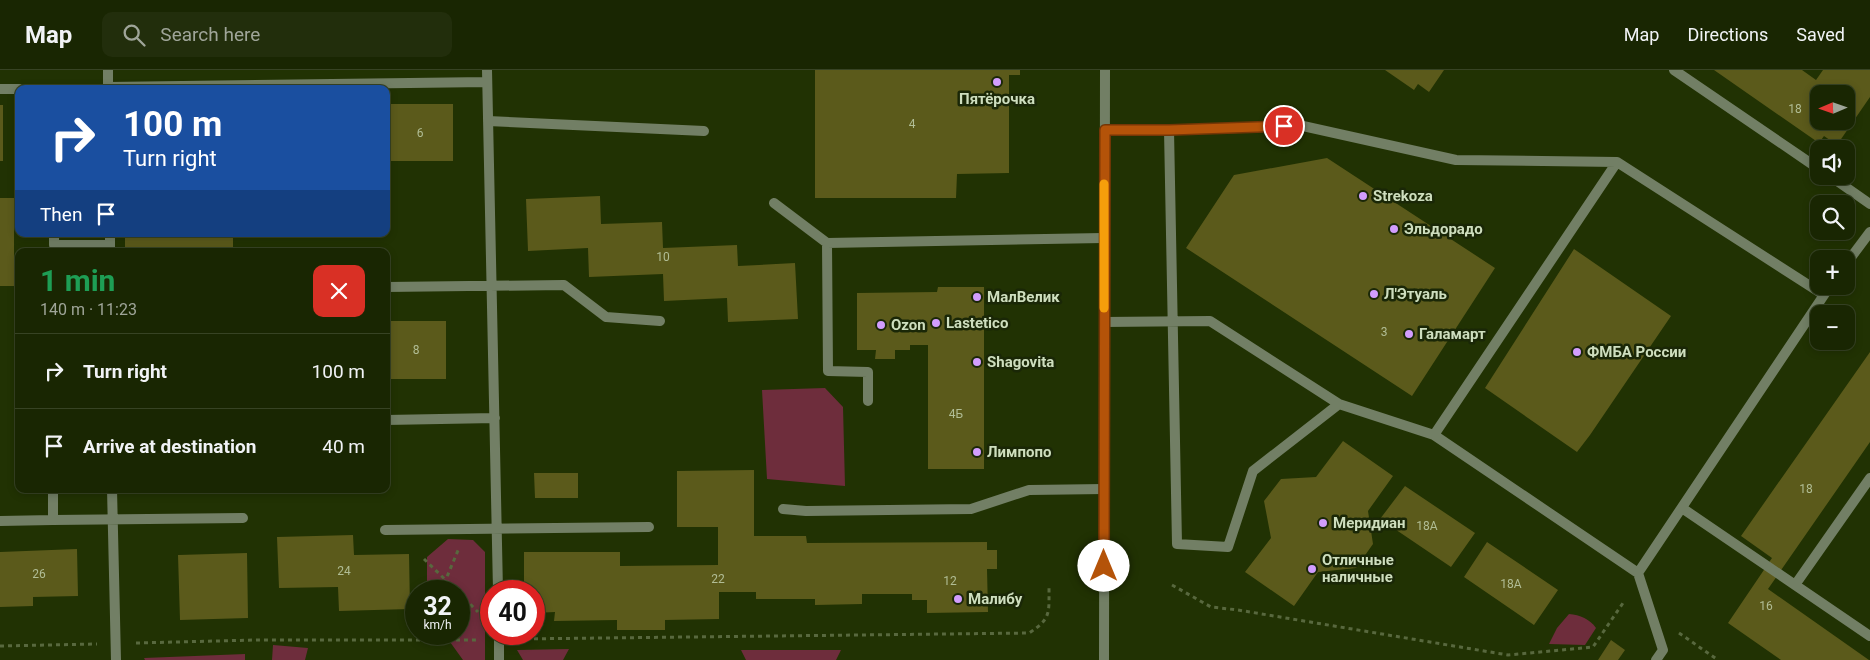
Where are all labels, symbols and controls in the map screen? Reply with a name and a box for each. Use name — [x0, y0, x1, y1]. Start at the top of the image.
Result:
search box — [102, 12, 452, 57]
text: Map — [25, 21, 72, 49]
icon: search — [120, 21, 148, 49]
text: Search here — [160, 23, 260, 46]
text: Map — [1624, 24, 1659, 45]
text: Directions — [1687, 24, 1768, 45]
text: Saved — [1796, 24, 1845, 45]
marker: Пятёрочка — [991, 76, 1003, 88]
north arrow — [1810, 85, 1855, 130]
map controls — [1810, 85, 1855, 350]
place label: Пятёрочка — [959, 90, 1035, 108]
house number: 18 — [1788, 102, 1802, 116]
text: 100 m — [123, 104, 222, 145]
icon: right — [40, 105, 105, 170]
pin — [1263, 105, 1305, 147]
icon: arrive — [1270, 112, 1298, 140]
house number: 4 — [909, 117, 916, 131]
house number: 6 — [417, 126, 424, 140]
button: sound — [1810, 140, 1855, 185]
text: Turn right — [123, 146, 217, 171]
place label: Strekoza — [1373, 187, 1433, 205]
marker: Strekoza — [1357, 190, 1369, 202]
button: search — [1810, 195, 1855, 240]
icon: arrive — [92, 200, 120, 228]
text: Then — [40, 203, 82, 226]
place label: Эльдорадо — [1404, 220, 1483, 238]
marker: Эльдорадо — [1388, 223, 1400, 235]
house number: 10 — [656, 250, 670, 264]
button: + — [1810, 250, 1855, 295]
text: 1 min — [40, 263, 115, 298]
button: close — [313, 265, 365, 317]
place label: Л'Этуаль — [1384, 285, 1447, 303]
place label: МалВелик — [987, 288, 1060, 306]
marker: Л'Этуаль — [1368, 288, 1380, 300]
marker: МалВелик — [971, 291, 983, 303]
text: 140 m · 11:23 — [40, 300, 137, 319]
button: − — [1810, 305, 1855, 350]
place label: Lastetico — [946, 314, 1008, 332]
place label: Ozon — [891, 316, 926, 334]
marker: Lastetico — [930, 317, 942, 329]
marker: Ozon — [875, 319, 887, 331]
house number: 3 — [1381, 325, 1387, 339]
place label: Галамарт — [1419, 325, 1486, 343]
marker: Галамарт — [1403, 328, 1415, 340]
house number: 8 — [413, 343, 420, 357]
place label: ФМБА России — [1587, 343, 1686, 361]
marker: ФМБА России — [1571, 346, 1583, 358]
place label: Shagovita — [987, 353, 1054, 371]
marker: Shagovita — [971, 356, 983, 368]
icon: right — [40, 357, 68, 385]
text: Turn right — [83, 360, 167, 383]
text: 100 m — [312, 360, 365, 383]
house number: 4Б — [949, 407, 964, 421]
icon: arrive — [40, 432, 68, 460]
text: Arrive at destination — [83, 435, 256, 458]
text: 40 m — [322, 435, 365, 458]
place label: Лимпопо — [987, 443, 1051, 461]
marker: Лимпопо — [971, 446, 983, 458]
house number: 18 — [1799, 482, 1813, 496]
place label: Меридиан — [1333, 514, 1406, 532]
marker: Меридиан — [1317, 517, 1329, 529]
house number: 18А — [1416, 519, 1438, 533]
position arrow — [1077, 539, 1129, 591]
place label: Отличные наличные — [1322, 551, 1394, 586]
marker: Отличные наличные — [1306, 563, 1318, 575]
house number: 24 — [337, 564, 351, 578]
house number: 26 — [32, 567, 46, 581]
house number: 22 — [711, 572, 725, 586]
house number: 12 — [943, 574, 957, 588]
house number: 18А — [1500, 577, 1522, 591]
speed limit sign: 40 — [480, 580, 545, 645]
place label: Малибу — [968, 590, 1023, 608]
text: 32 — [423, 592, 452, 621]
marker: Малибу — [952, 593, 964, 605]
house number: 16 — [1759, 599, 1773, 613]
text: km/h — [423, 618, 452, 632]

